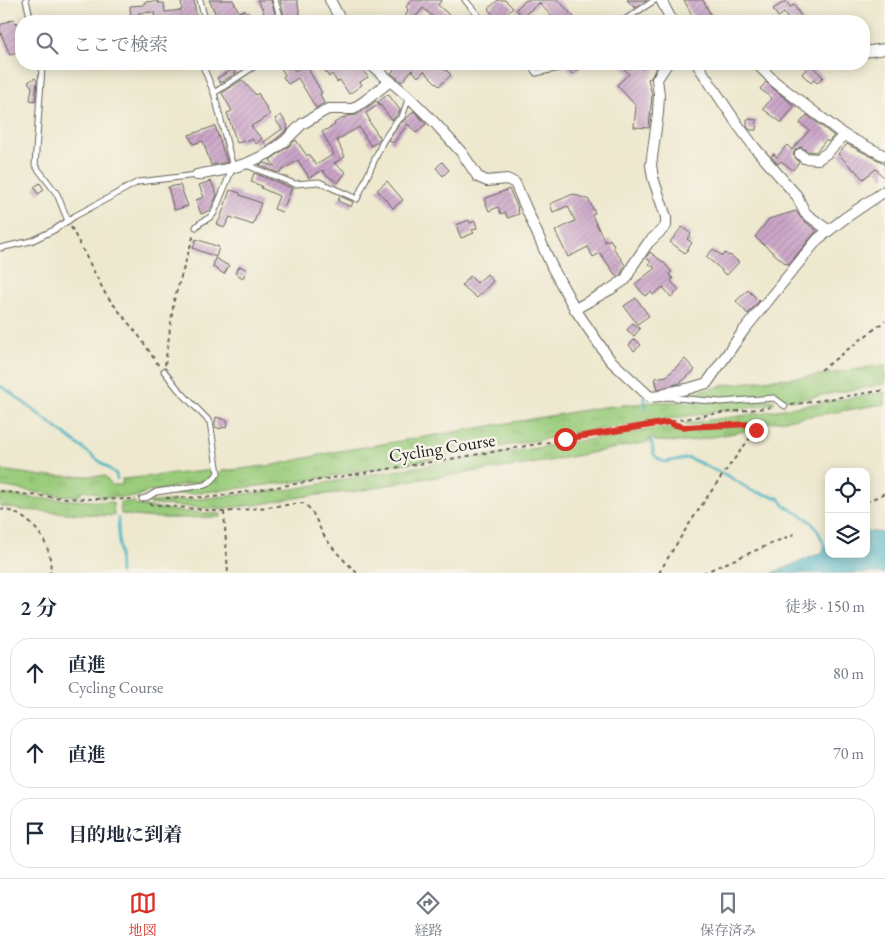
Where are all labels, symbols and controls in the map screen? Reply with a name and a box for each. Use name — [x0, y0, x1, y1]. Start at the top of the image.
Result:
search box — [15, 15, 870, 70]
icon: search — [33, 29, 61, 57]
text: ここで検索 — [73, 32, 168, 57]
route end — [745, 419, 768, 442]
street label: Cycling Course — [387, 428, 497, 467]
route start — [554, 428, 577, 451]
map controls — [825, 468, 870, 558]
button: locate — [825, 468, 870, 513]
button: layers — [825, 513, 870, 558]
text: 2 分 — [20, 594, 57, 621]
text: 徒歩 · 150 m — [785, 596, 865, 617]
text: 直進 — [68, 652, 106, 677]
icon: ahead — [21, 659, 49, 687]
text: 80 m — [833, 663, 864, 684]
text: Cycling Course — [68, 677, 163, 698]
icon: ahead — [21, 739, 49, 767]
text: 直進 — [68, 742, 106, 767]
text: 70 m — [833, 743, 864, 764]
icon: arrive — [21, 819, 49, 847]
text: 目的地に到着 — [68, 822, 182, 847]
tab: 地図 — [129, 889, 157, 939]
tab: 経路 — [414, 889, 442, 939]
tab: 保存済み — [700, 889, 756, 939]

